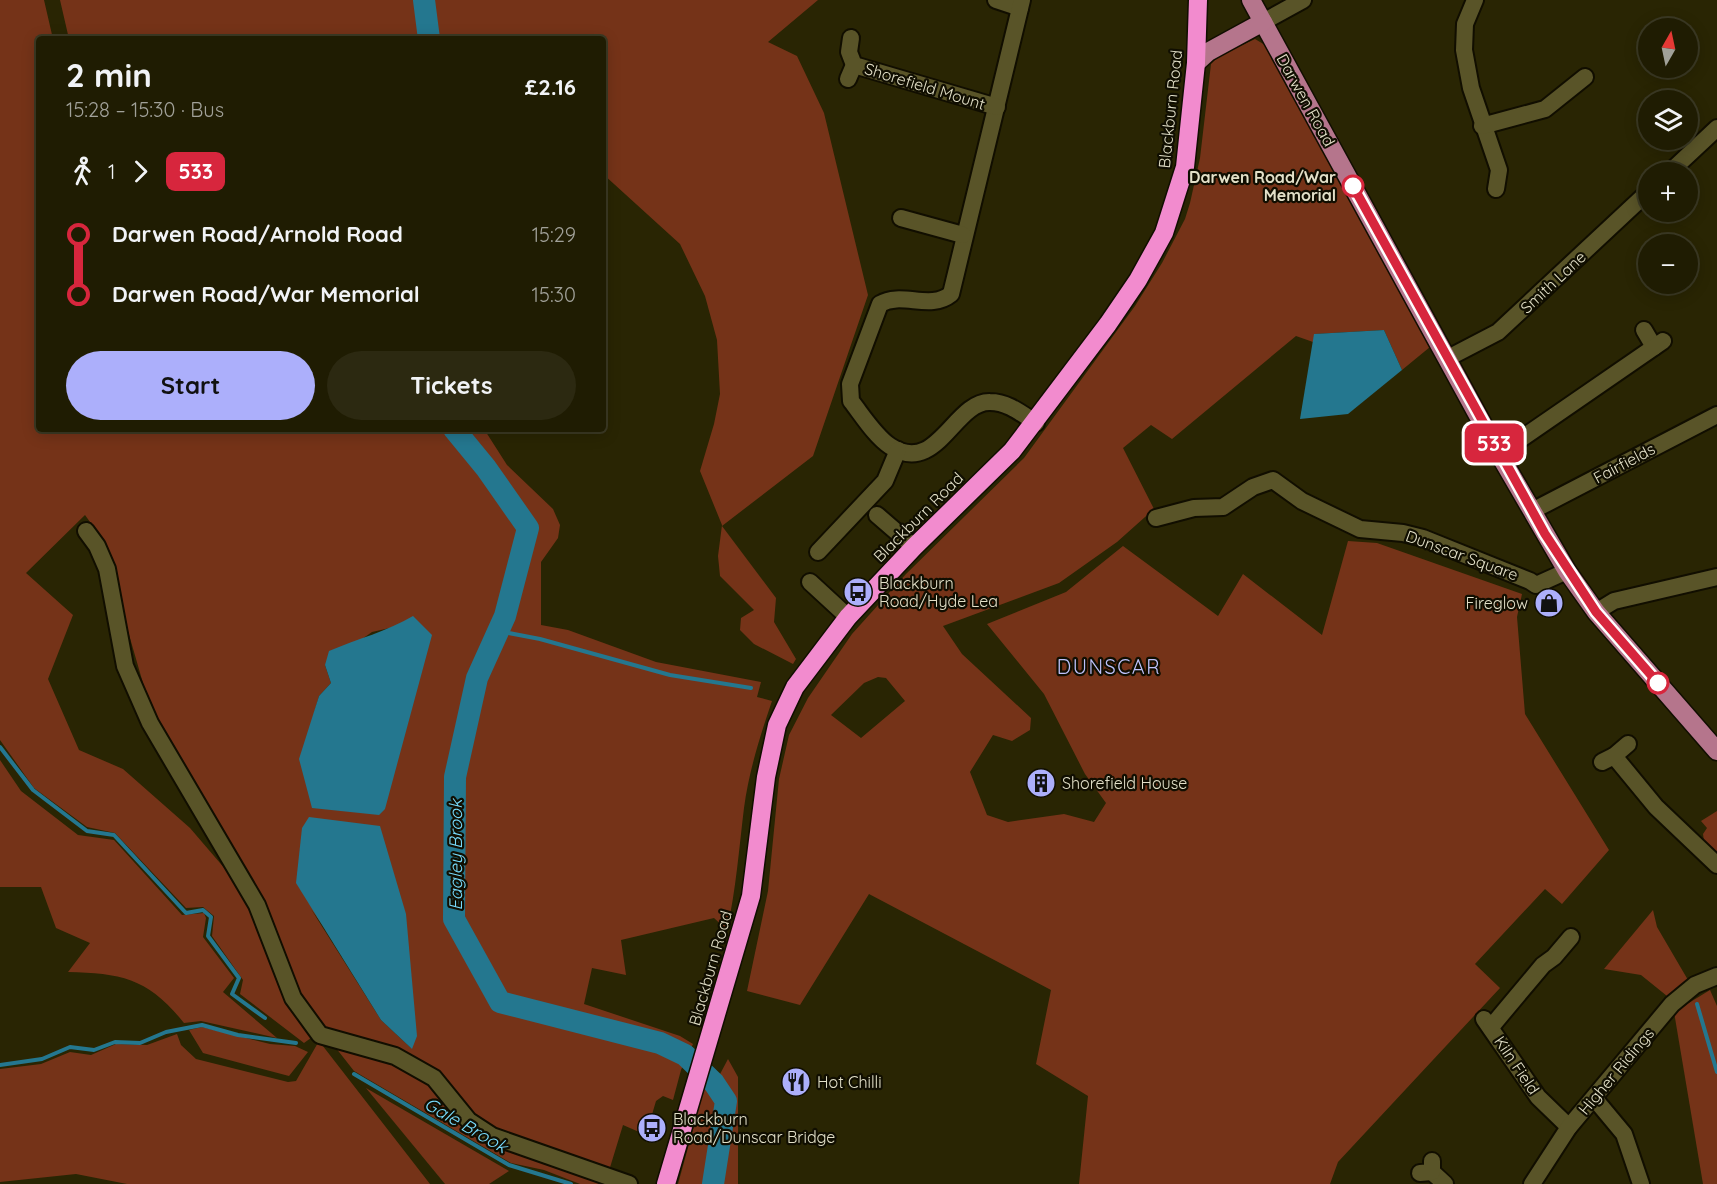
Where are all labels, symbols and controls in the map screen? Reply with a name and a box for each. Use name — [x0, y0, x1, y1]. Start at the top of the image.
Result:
north arrow — [1638, 18, 1698, 78]
map controls — [1638, 18, 1698, 294]
street label: Blackburn Road — [1154, 49, 1186, 169]
street label: Darwen Road — [1272, 50, 1340, 150]
text: 2 min — [66, 54, 152, 95]
street label: Shorefield Mount — [862, 58, 988, 114]
text: £2.16 — [525, 73, 576, 101]
button: layers — [1638, 90, 1698, 150]
text: 15:28 – 15:30 · Bus — [66, 97, 224, 122]
icon: walk — [66, 155, 99, 188]
icon: forward — [124, 155, 157, 188]
text: 533 — [178, 158, 213, 184]
text: 1 — [108, 159, 115, 184]
button: + — [1638, 162, 1698, 222]
place label: Darwen Road/War Memorial — [1189, 167, 1336, 205]
marker: Darwen Road/War Memorial — [1342, 175, 1364, 197]
text: Darwen Road/Arnold Road — [112, 220, 403, 248]
text: 15:29 — [532, 222, 576, 247]
button: − — [1638, 234, 1698, 294]
street label: Smith Lane — [1516, 247, 1590, 317]
text: Darwen Road/War Memorial — [112, 280, 420, 308]
text: 15:30 — [532, 282, 576, 307]
button: Start — [66, 351, 315, 420]
button: Tickets — [327, 351, 576, 420]
line badge: 533 — [1460, 424, 1528, 462]
text: 533 — [1477, 430, 1511, 456]
street label: Fairfields — [1590, 438, 1658, 488]
street label: Blackburn Road — [869, 468, 967, 566]
street label: Dunscar Square — [1403, 525, 1521, 585]
place label: Blackburn Road/Hyde Lea — [879, 573, 998, 611]
bus stop icon: Blackburn Road/Hyde Lea — [842, 576, 874, 608]
shop icon: Fireglow — [1533, 587, 1565, 619]
place label: Fireglow — [1466, 593, 1528, 613]
district label: DUNSCAR — [1057, 654, 1161, 679]
unlabelled marker — [1647, 672, 1669, 694]
building icon: Shorefield House — [1025, 767, 1057, 799]
place label: Shorefield House — [1062, 773, 1187, 793]
water label: Eagley Brook — [444, 798, 467, 911]
street label: Blackburn Road — [684, 908, 736, 1028]
street label: Higher Ridings — [1574, 1023, 1658, 1119]
street label: Kiln Field — [1490, 1032, 1544, 1098]
restaurant icon: Hot Chilli — [780, 1066, 812, 1098]
place label: Hot Chilli — [817, 1072, 882, 1092]
water label: Gale Brook — [420, 1092, 513, 1159]
place label: Blackburn Road/Dunscar Bridge — [673, 1109, 835, 1147]
bus stop icon: Blackburn Road/Dunscar Bridge — [636, 1112, 668, 1144]

